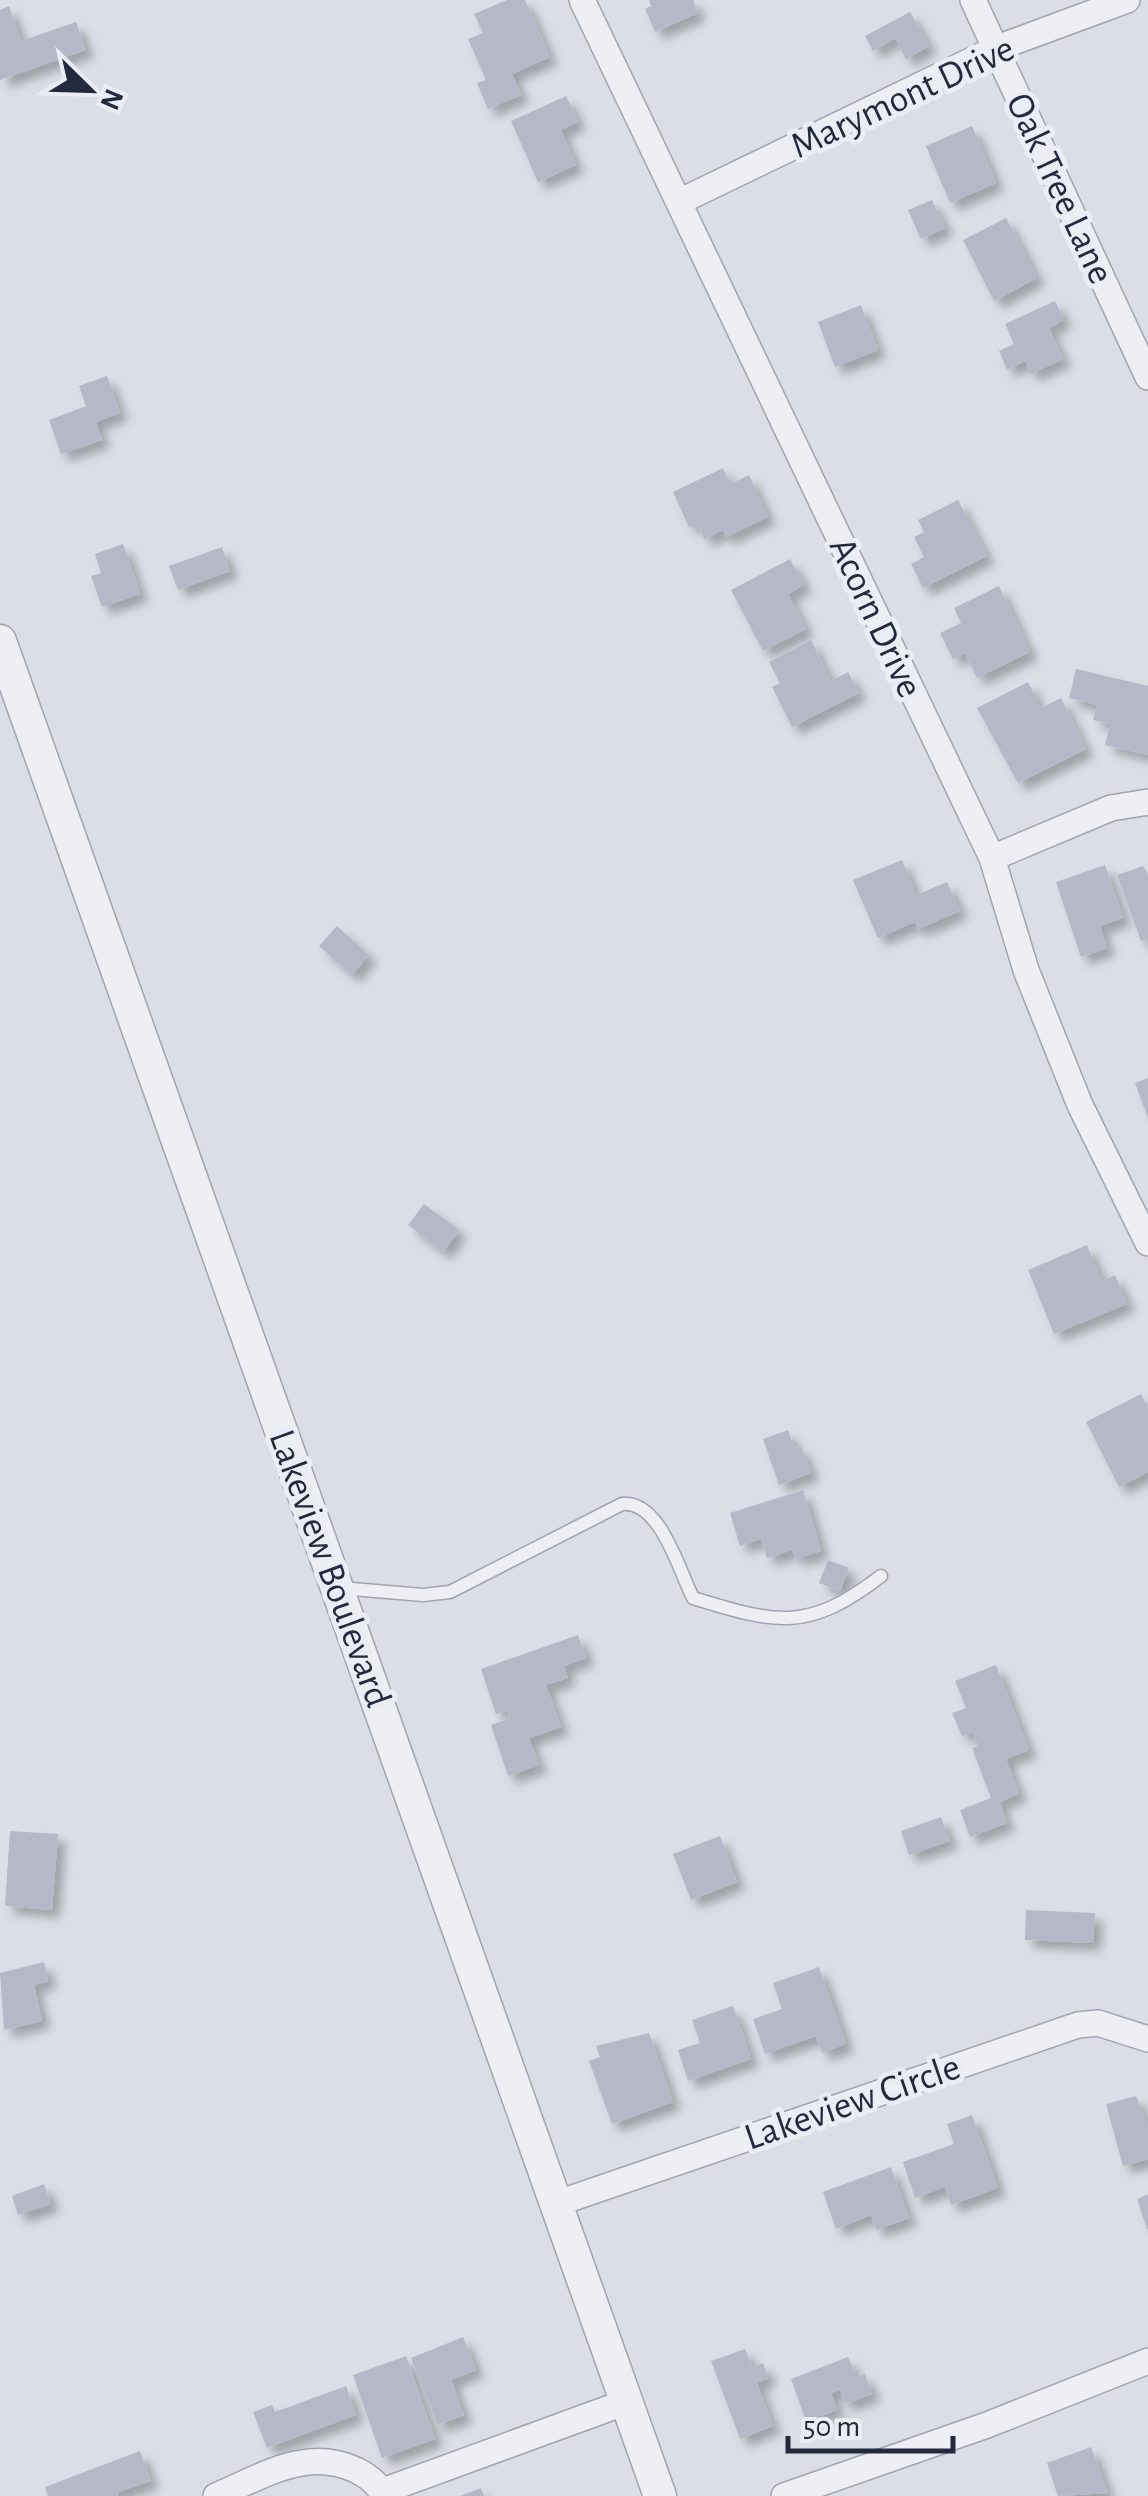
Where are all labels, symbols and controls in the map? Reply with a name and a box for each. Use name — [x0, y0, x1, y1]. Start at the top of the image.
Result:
street label: Marymont Drive — [785, 30, 1020, 166]
north arrow — [40, 40, 140, 140]
text: N — [94, 85, 128, 113]
street label: Oak Tree Lane — [999, 88, 1120, 290]
street label: Acorn Drive — [822, 532, 929, 704]
street label: Lakeview Boulevard — [261, 1425, 397, 1712]
street label: Lakeview Circle — [740, 2048, 965, 2157]
scale bar — [788, 2391, 953, 2453]
text: 50 m — [803, 2412, 860, 2442]

